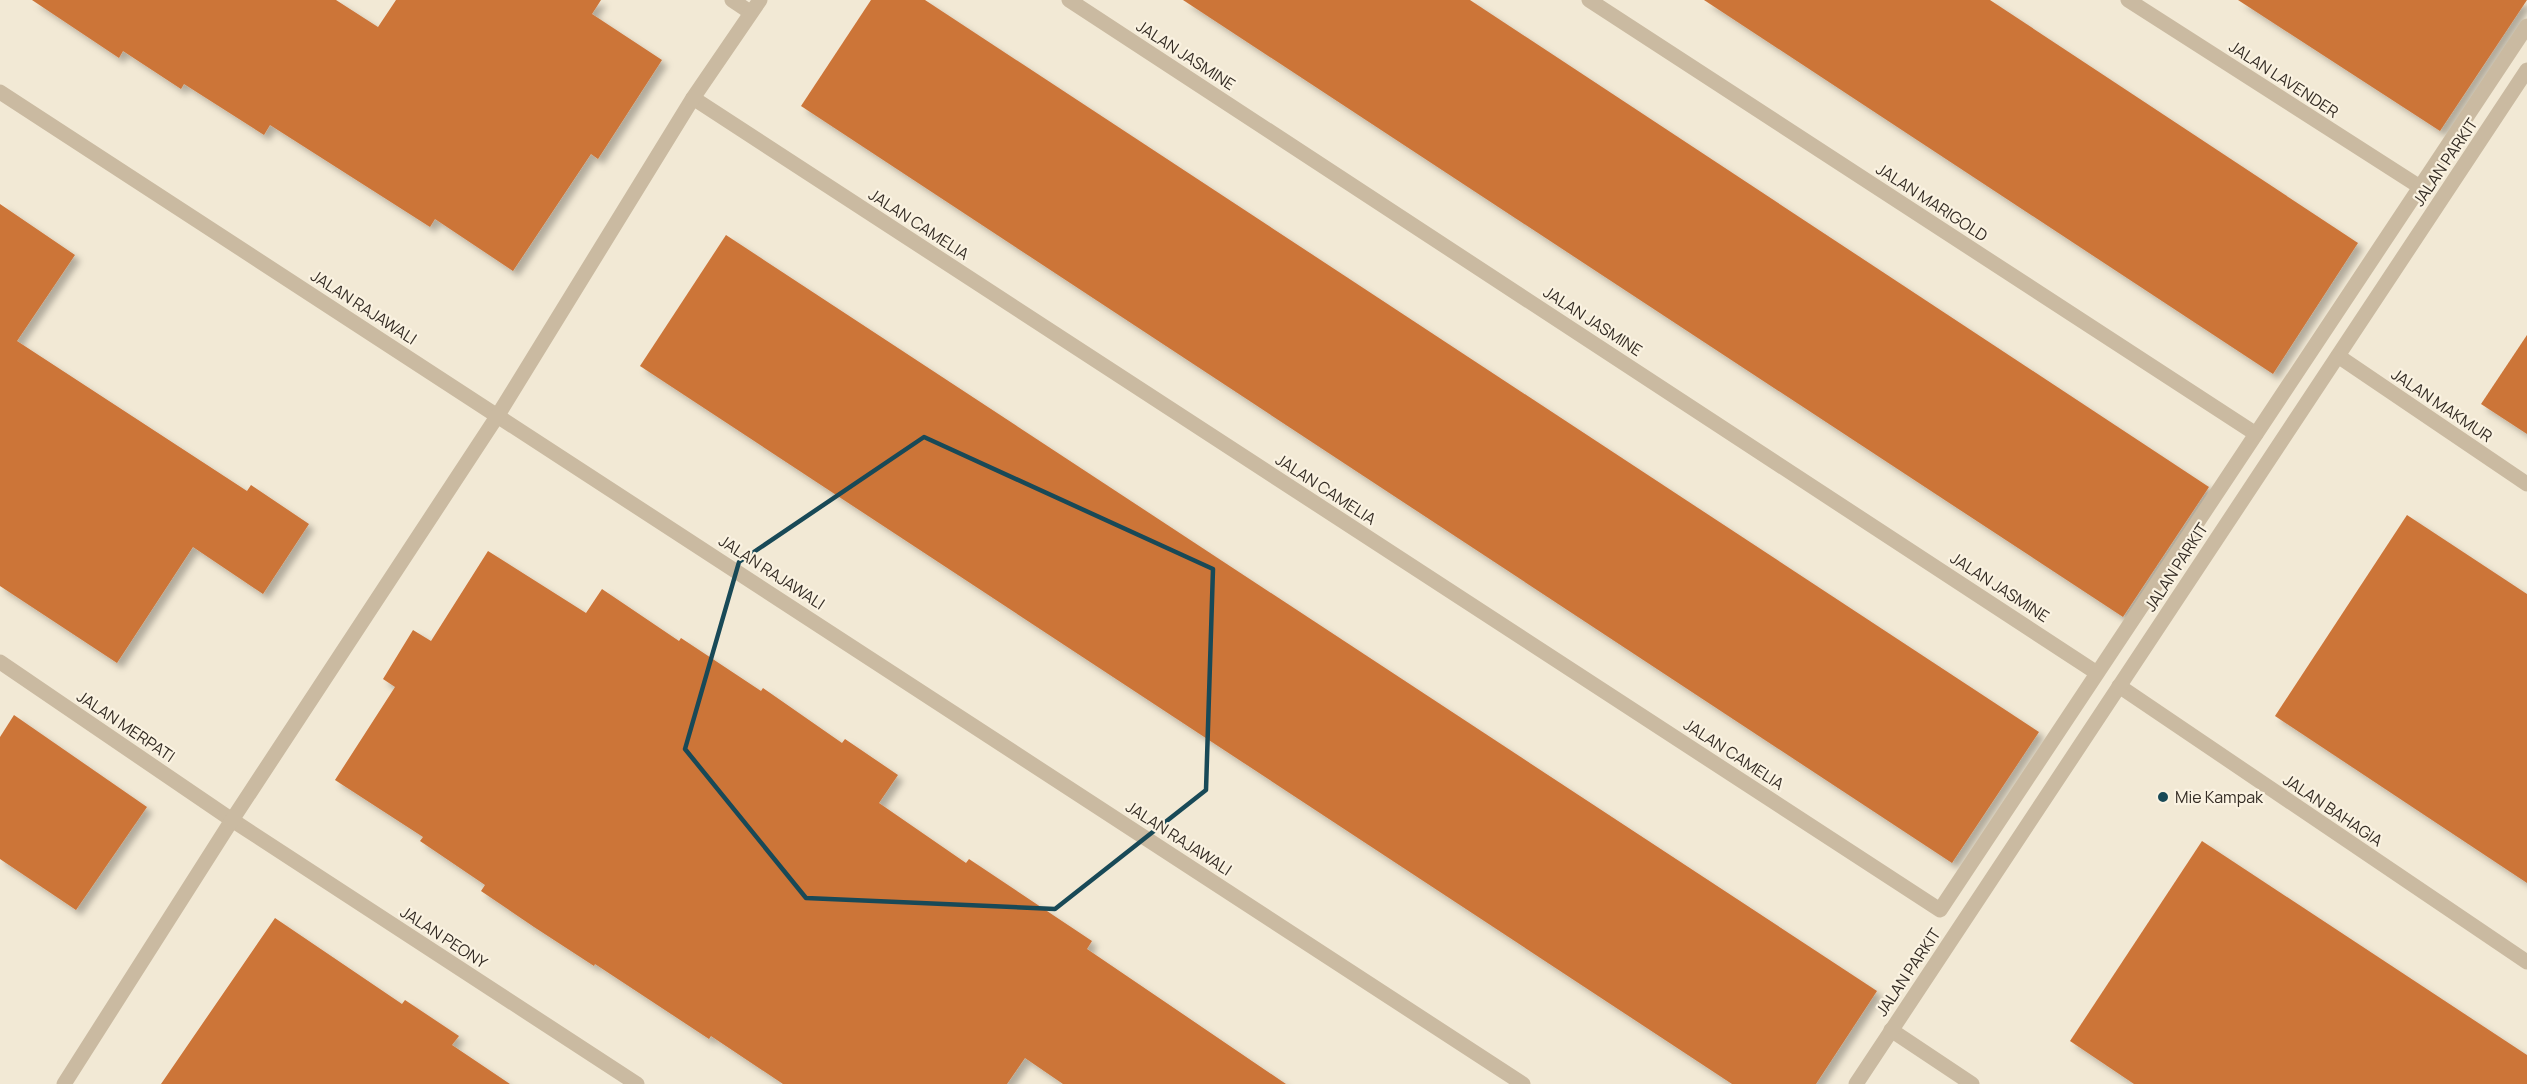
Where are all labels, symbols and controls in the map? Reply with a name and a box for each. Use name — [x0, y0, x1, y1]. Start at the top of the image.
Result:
street label: JALAN JASMINE — [1132, 15, 1240, 95]
street label: JALAN LAVENDER — [2225, 35, 2343, 123]
street label: JALAN PARKIT — [2407, 113, 2483, 210]
street label: JALAN MARIGOLD — [1872, 158, 1992, 246]
street label: JALAN CAMELIA — [865, 183, 973, 265]
street label: JALAN RAJAWALI — [307, 265, 421, 349]
street label: JALAN JASMINE — [1539, 281, 1647, 361]
street label: JALAN MAKMUR — [2387, 363, 2497, 447]
street label: JALAN CAMELIA — [1272, 448, 1380, 530]
street label: JALAN PARKIT — [2139, 518, 2213, 616]
street label: JALAN RAJAWALI — [715, 530, 829, 614]
street label: JALAN JASMINE — [1946, 547, 2054, 627]
street label: JALAN MERPATI — [73, 685, 179, 767]
street label: JALAN CAMELIA — [1680, 713, 1788, 795]
street label: JALAN BAHAGIA — [2279, 769, 2387, 851]
place label: Mie Kampak — [2175, 786, 2264, 808]
marker: Mie Kampak — [2156, 790, 2170, 804]
street label: JALAN RAJAWALI — [1122, 796, 1236, 880]
street label: JALAN PEONY — [396, 901, 492, 973]
street label: JALAN PARKIT — [1870, 923, 1946, 1020]

